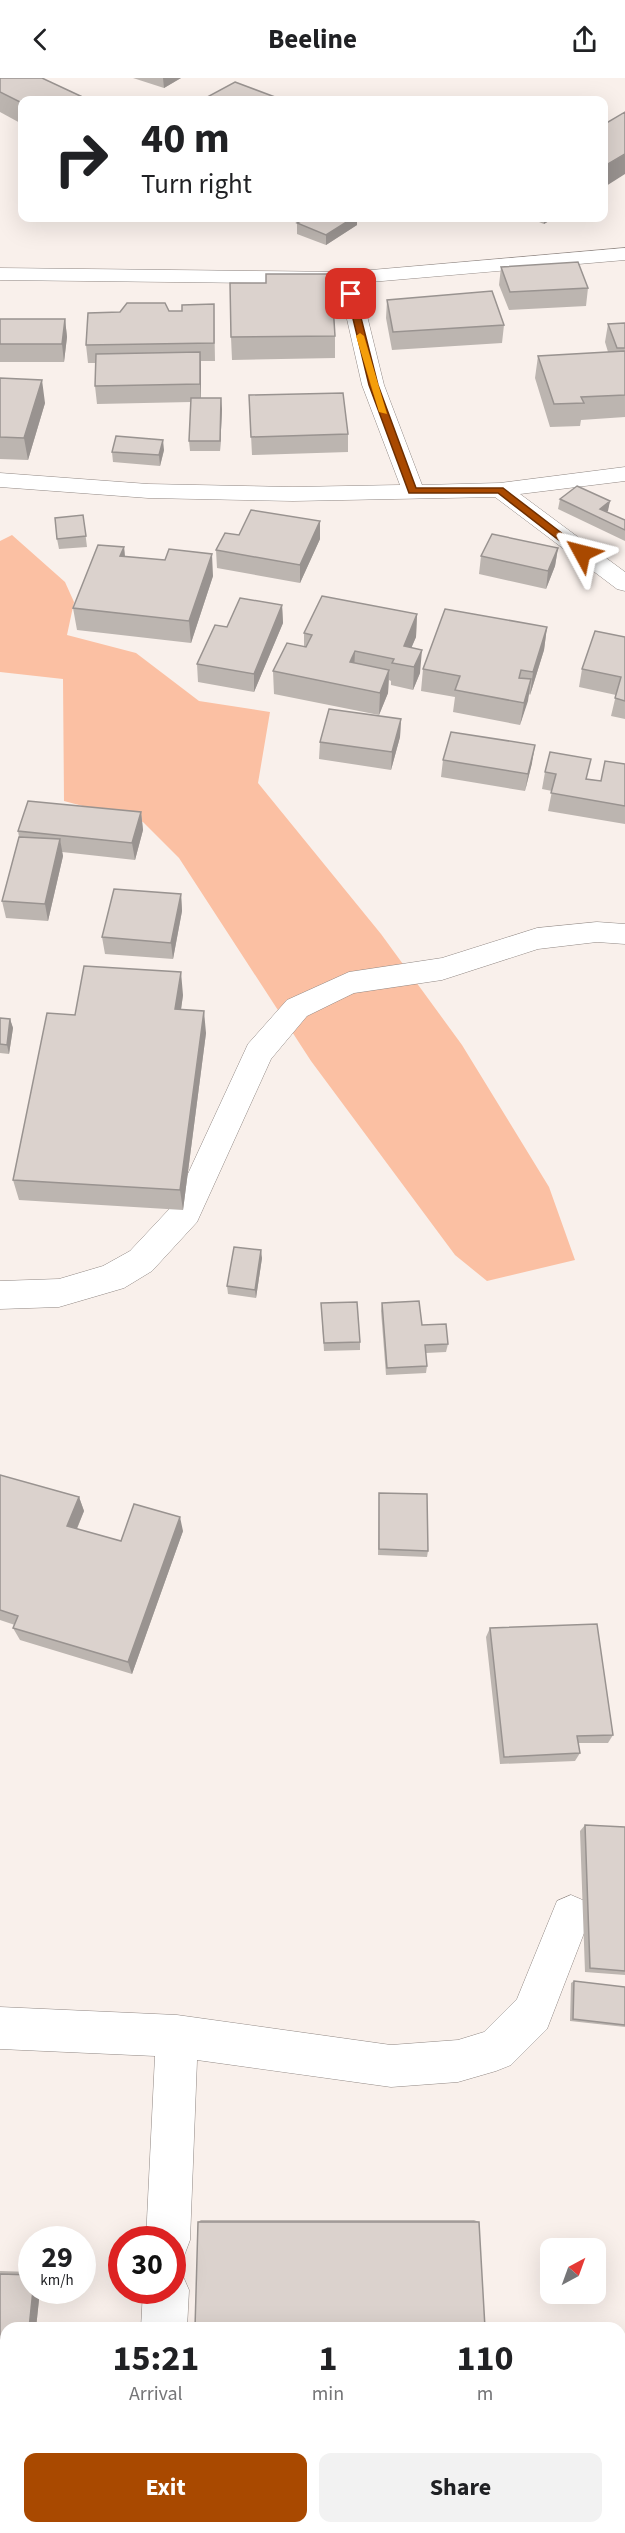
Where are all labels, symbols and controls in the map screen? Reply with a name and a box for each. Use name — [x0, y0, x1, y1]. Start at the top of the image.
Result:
text: Beeline — [268, 20, 357, 59]
icon: back — [24, 23, 57, 56]
icon: share — [568, 23, 601, 56]
text: 40 m — [141, 109, 230, 169]
icon: right — [42, 120, 120, 198]
text: Turn right — [141, 165, 252, 204]
pin — [325, 268, 376, 319]
icon: arrive — [334, 277, 367, 310]
position arrow — [550, 521, 614, 585]
speed limit sign: 30 — [108, 2226, 186, 2304]
text: 29 — [41, 2236, 73, 2279]
north arrow — [540, 2238, 606, 2304]
map controls — [540, 2238, 606, 2304]
text: km/h — [40, 2270, 74, 2291]
text: 15:21 — [112, 2333, 199, 2384]
text: 1 — [318, 2333, 337, 2384]
text: 110 — [457, 2333, 514, 2384]
text: Arrival — [129, 2380, 183, 2408]
text: min — [312, 2380, 344, 2408]
text: m — [477, 2380, 493, 2408]
button: Exit — [24, 2453, 307, 2522]
button: Share — [319, 2453, 602, 2522]

